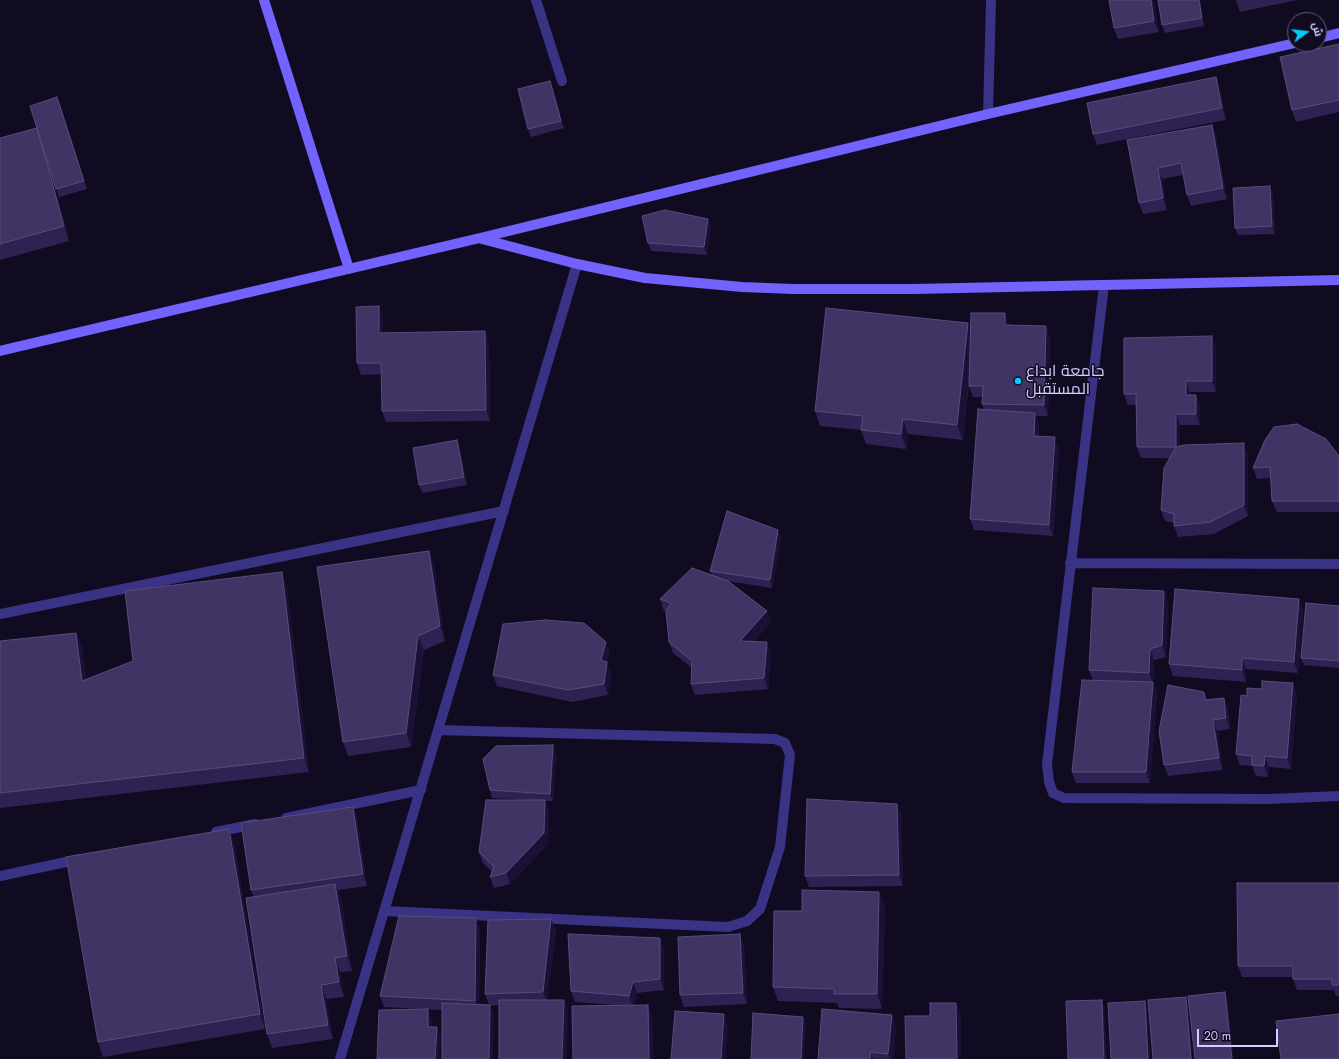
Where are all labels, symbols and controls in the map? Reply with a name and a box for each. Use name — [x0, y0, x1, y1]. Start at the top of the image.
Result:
north arrow — [1287, 12, 1327, 52]
text: ش — [1308, 20, 1327, 38]
place label: جامعة ابداع المستقبل — [1026, 362, 1104, 400]
marker: جامعة ابداع المستقبل — [1013, 376, 1023, 386]
scale bar — [1199, 1021, 1280, 1047]
text: 20 m — [1204, 1027, 1231, 1045]

